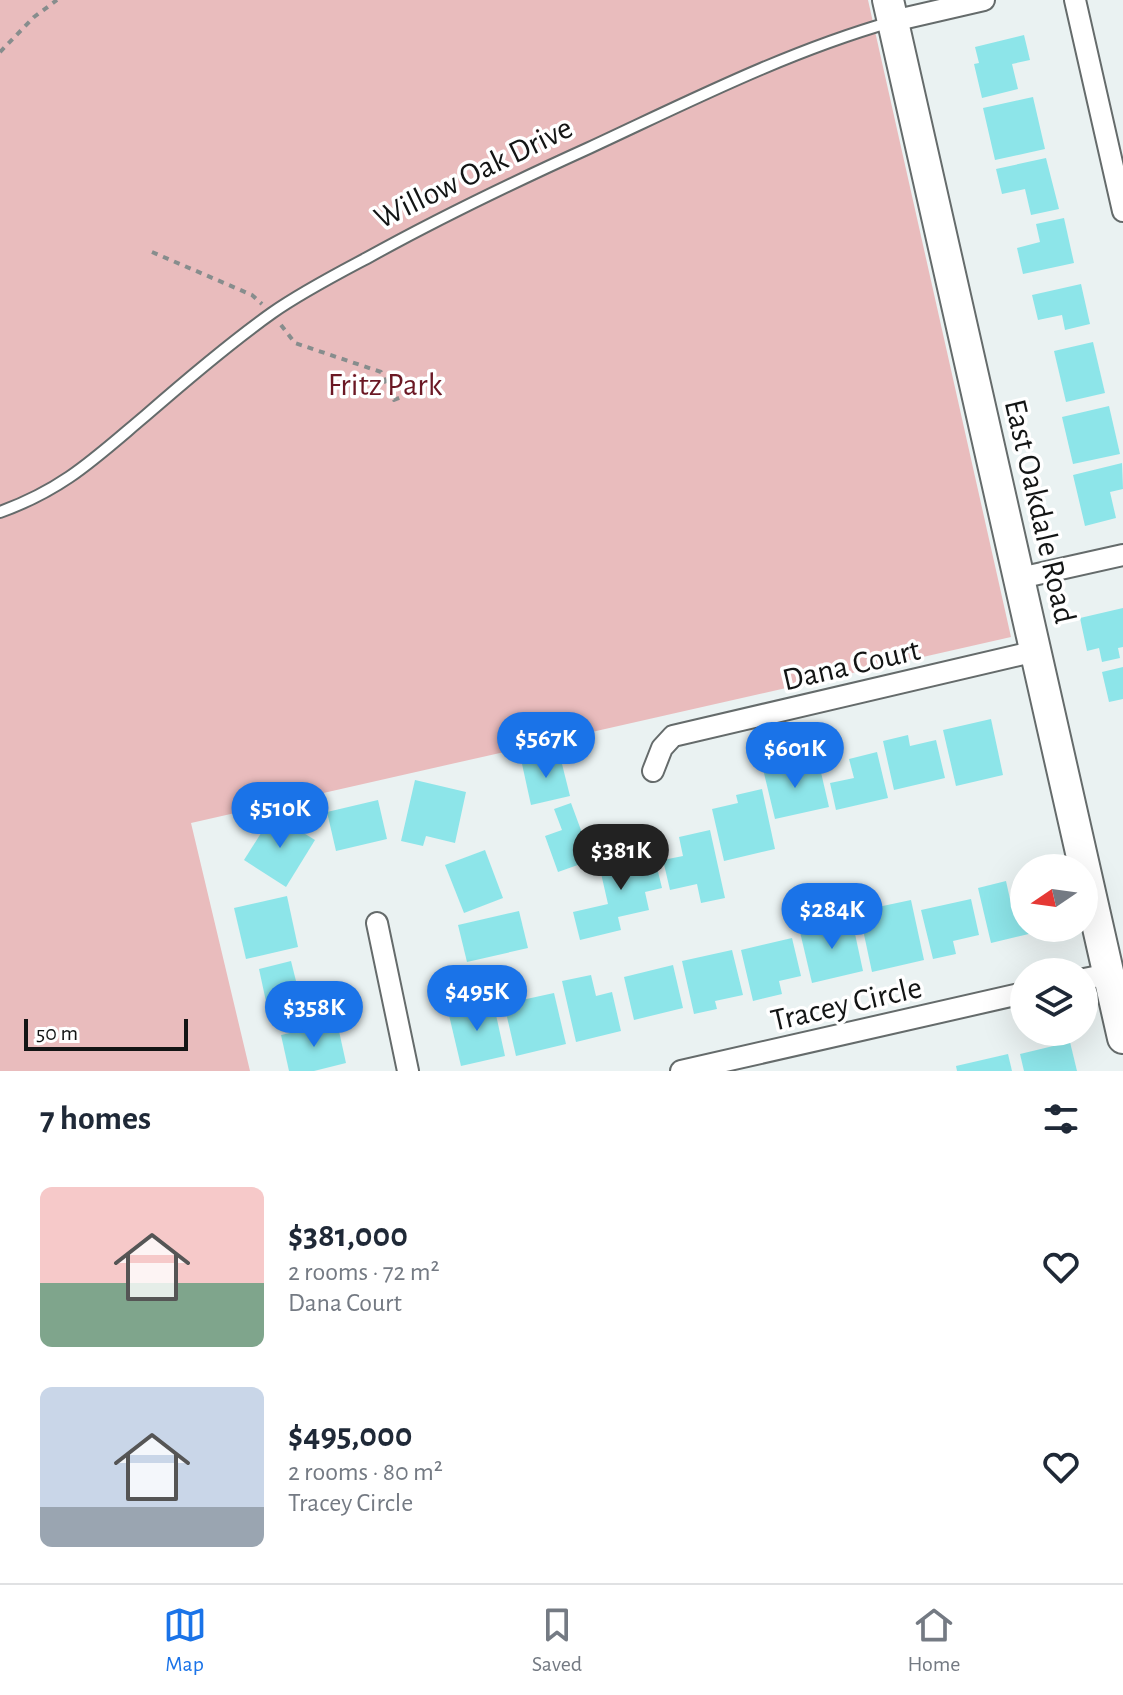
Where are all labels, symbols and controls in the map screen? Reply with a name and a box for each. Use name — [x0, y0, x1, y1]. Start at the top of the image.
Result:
street label: Willow Oak Drive — [369, 111, 577, 235]
park label: Fritz Park — [328, 369, 443, 401]
street label: East Oakdale Road — [999, 396, 1081, 626]
street label: Dana Court — [779, 634, 923, 696]
pin: $567K — [490, 712, 602, 780]
pin: $601K — [739, 722, 851, 790]
text: $567K — [515, 725, 577, 751]
text: $601K — [764, 735, 826, 761]
pin: $510K — [224, 782, 336, 850]
text: $510K — [249, 795, 311, 821]
pin: $381K — [565, 824, 677, 892]
text: $381K — [591, 837, 651, 863]
north arrow — [1010, 854, 1098, 942]
map controls — [1010, 854, 1098, 1046]
pin: $284K — [776, 883, 888, 951]
text: $284K — [799, 896, 865, 922]
button: layers — [1010, 958, 1098, 1046]
pin: $495K — [421, 965, 533, 1033]
street label: Tracey Circle — [768, 971, 925, 1037]
text: $495K — [445, 978, 509, 1004]
pin: $358K — [258, 981, 370, 1049]
text: $358K — [283, 994, 345, 1020]
scale bar — [24, 1015, 188, 1051]
text: 50 m — [36, 1022, 78, 1044]
icon: filters — [1039, 1097, 1083, 1141]
text: 7 homes — [40, 1102, 151, 1136]
icon: home — [104, 1219, 200, 1315]
text: $381,000 — [288, 1219, 408, 1253]
icon: heart — [1039, 1245, 1083, 1289]
text: 2 rooms · 72 m² — [288, 1259, 440, 1285]
text: Dana Court — [288, 1290, 402, 1316]
icon: home — [104, 1419, 200, 1515]
text: $495,000 — [288, 1419, 412, 1453]
icon: heart — [1039, 1445, 1083, 1489]
text: 2 rooms · 80 m² — [288, 1459, 443, 1485]
text: Tracey Circle — [288, 1490, 413, 1516]
tab: Map — [163, 1603, 207, 1677]
tab: Saved — [532, 1603, 582, 1677]
tab: Home — [907, 1603, 960, 1677]

